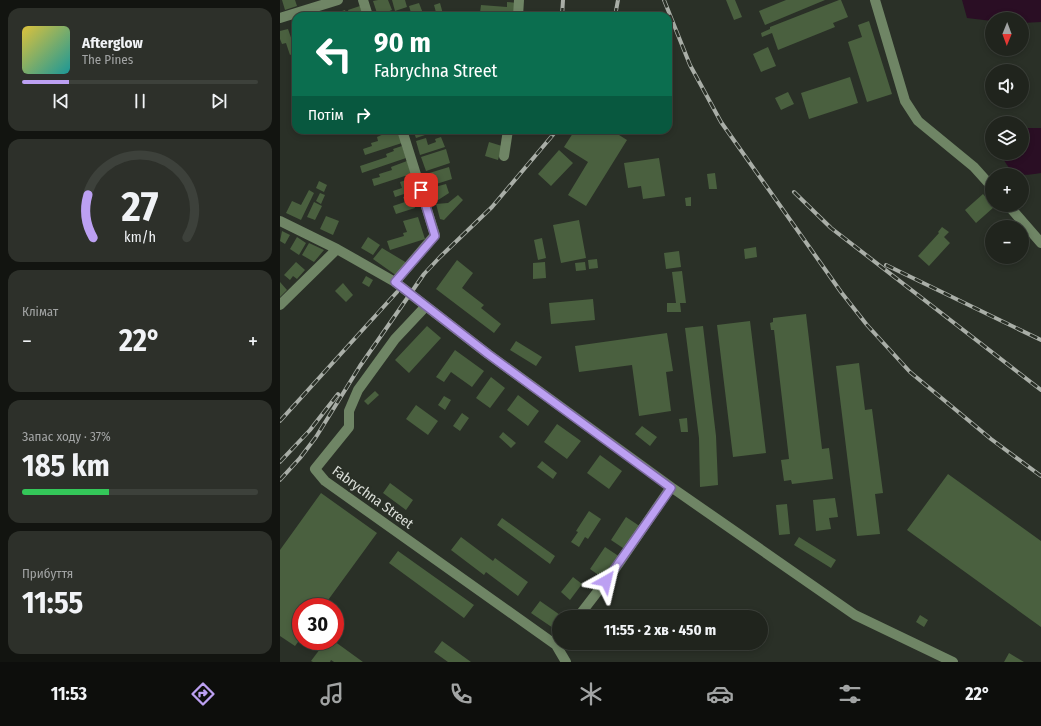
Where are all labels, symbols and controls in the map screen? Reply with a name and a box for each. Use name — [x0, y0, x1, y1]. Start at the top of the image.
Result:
north arrow — [985, 12, 1029, 56]
map controls — [985, 12, 1029, 264]
text: 90 m — [374, 26, 431, 59]
icon: left — [308, 28, 360, 80]
text: Afterglow — [82, 34, 143, 52]
text: The Pines — [82, 52, 133, 67]
text: Fabrychna Street — [374, 60, 497, 82]
button: sound — [985, 64, 1029, 108]
icon: previous — [50, 90, 72, 112]
icon: pause — [129, 90, 151, 112]
icon: next — [208, 90, 230, 112]
icon: right — [352, 104, 374, 126]
text: Потім — [308, 106, 344, 124]
button: layers — [985, 116, 1029, 160]
button: + — [985, 168, 1029, 212]
pin — [404, 173, 438, 207]
icon: arrive — [410, 179, 432, 201]
text: 27 — [121, 182, 159, 232]
button: − — [985, 220, 1029, 264]
text: km/h — [124, 229, 156, 246]
text: Клімат — [22, 304, 58, 319]
text: 22° — [119, 323, 161, 359]
text: − — [22, 328, 32, 355]
text: + — [248, 328, 258, 355]
text: Запас ходу · 37% — [22, 429, 111, 444]
text: 185 km — [22, 448, 110, 484]
street label: Fabrychna Street — [329, 462, 417, 533]
position arrow — [585, 560, 627, 602]
text: Прибуття — [22, 566, 73, 581]
text: 11:55 — [22, 585, 83, 621]
speed limit sign: 30 — [292, 598, 344, 650]
text: 11:55 · 2 хв · 450 m — [604, 621, 716, 639]
icon: directions — [189, 680, 217, 708]
icon: music — [318, 680, 346, 708]
icon: phone — [447, 680, 475, 708]
icon: climate — [577, 680, 605, 708]
icon: car — [706, 680, 734, 708]
icon: filters — [836, 680, 864, 708]
text: 11:53 — [51, 683, 87, 705]
text: 22° — [965, 683, 990, 705]

